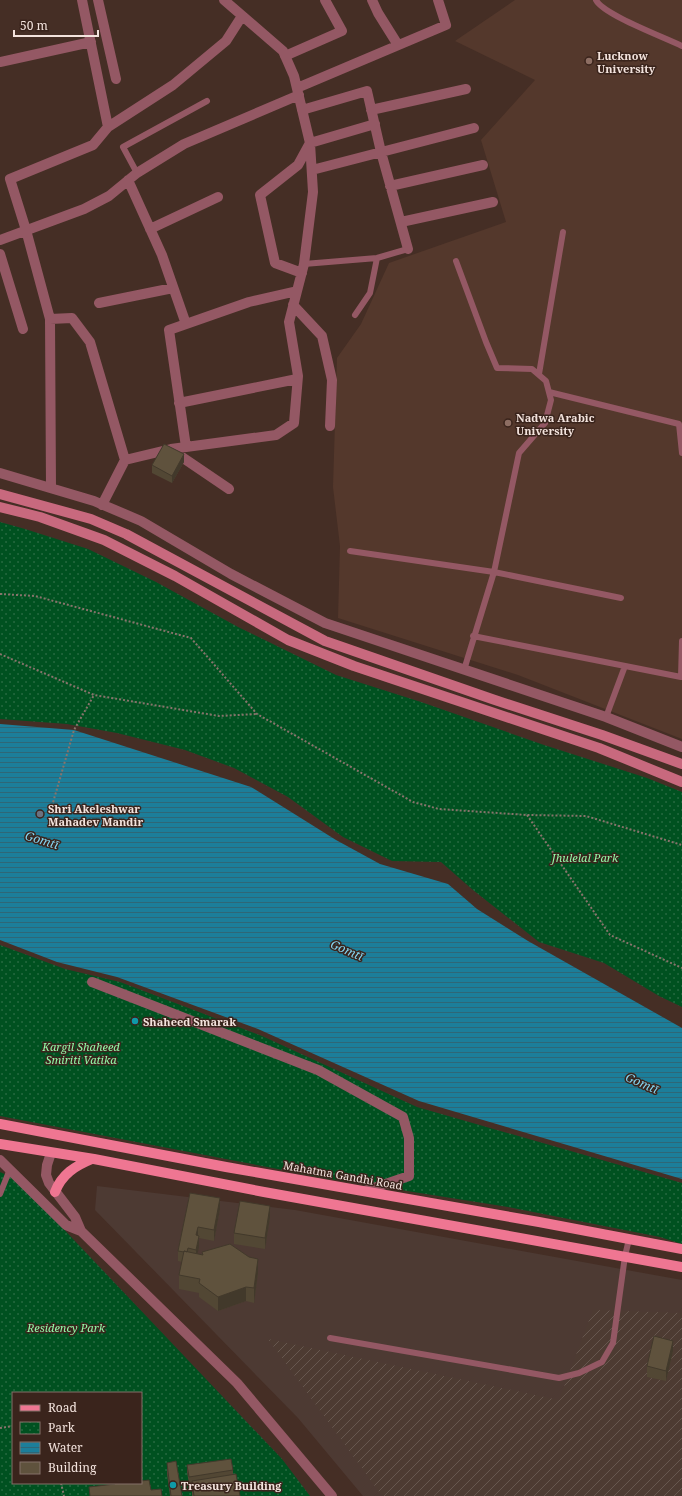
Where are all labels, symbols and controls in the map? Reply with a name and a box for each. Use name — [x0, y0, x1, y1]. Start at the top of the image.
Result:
scale bar — [14, 12, 98, 38]
text: 50 m — [20, 17, 48, 34]
place label: Lucknow University — [597, 48, 656, 76]
marker: Lucknow University — [584, 56, 594, 66]
place label: Nadwa Arabic University — [516, 410, 595, 438]
marker: Nadwa Arabic University — [503, 418, 513, 428]
place label: Shri Akeleshwar Mahadev Mandir — [48, 801, 143, 829]
marker: Shri Akeleshwar Mahadev Mandir — [35, 809, 45, 819]
water label: Gomtī — [23, 827, 62, 854]
park label: Jhulelal Park — [550, 850, 619, 865]
water label: Gomtī — [328, 935, 367, 965]
place label: Shaheed Smarak — [143, 1014, 236, 1029]
marker: Shaheed Smarak — [130, 1016, 140, 1026]
park label: Kargil Shaheed Smiriti Vatika — [41, 1039, 120, 1067]
water label: Gomtī — [623, 1068, 662, 1098]
street label: Mahatma Gandhi Road — [282, 1157, 404, 1193]
park label: Residency Park — [26, 1320, 106, 1335]
legend — [12, 1392, 142, 1484]
text: Road — [48, 1399, 78, 1416]
text: Park — [48, 1419, 76, 1436]
text: Water — [48, 1439, 83, 1456]
text: Building — [48, 1459, 97, 1476]
place label: Treasury Building — [181, 1478, 282, 1493]
marker: Treasury Building — [168, 1480, 178, 1490]

